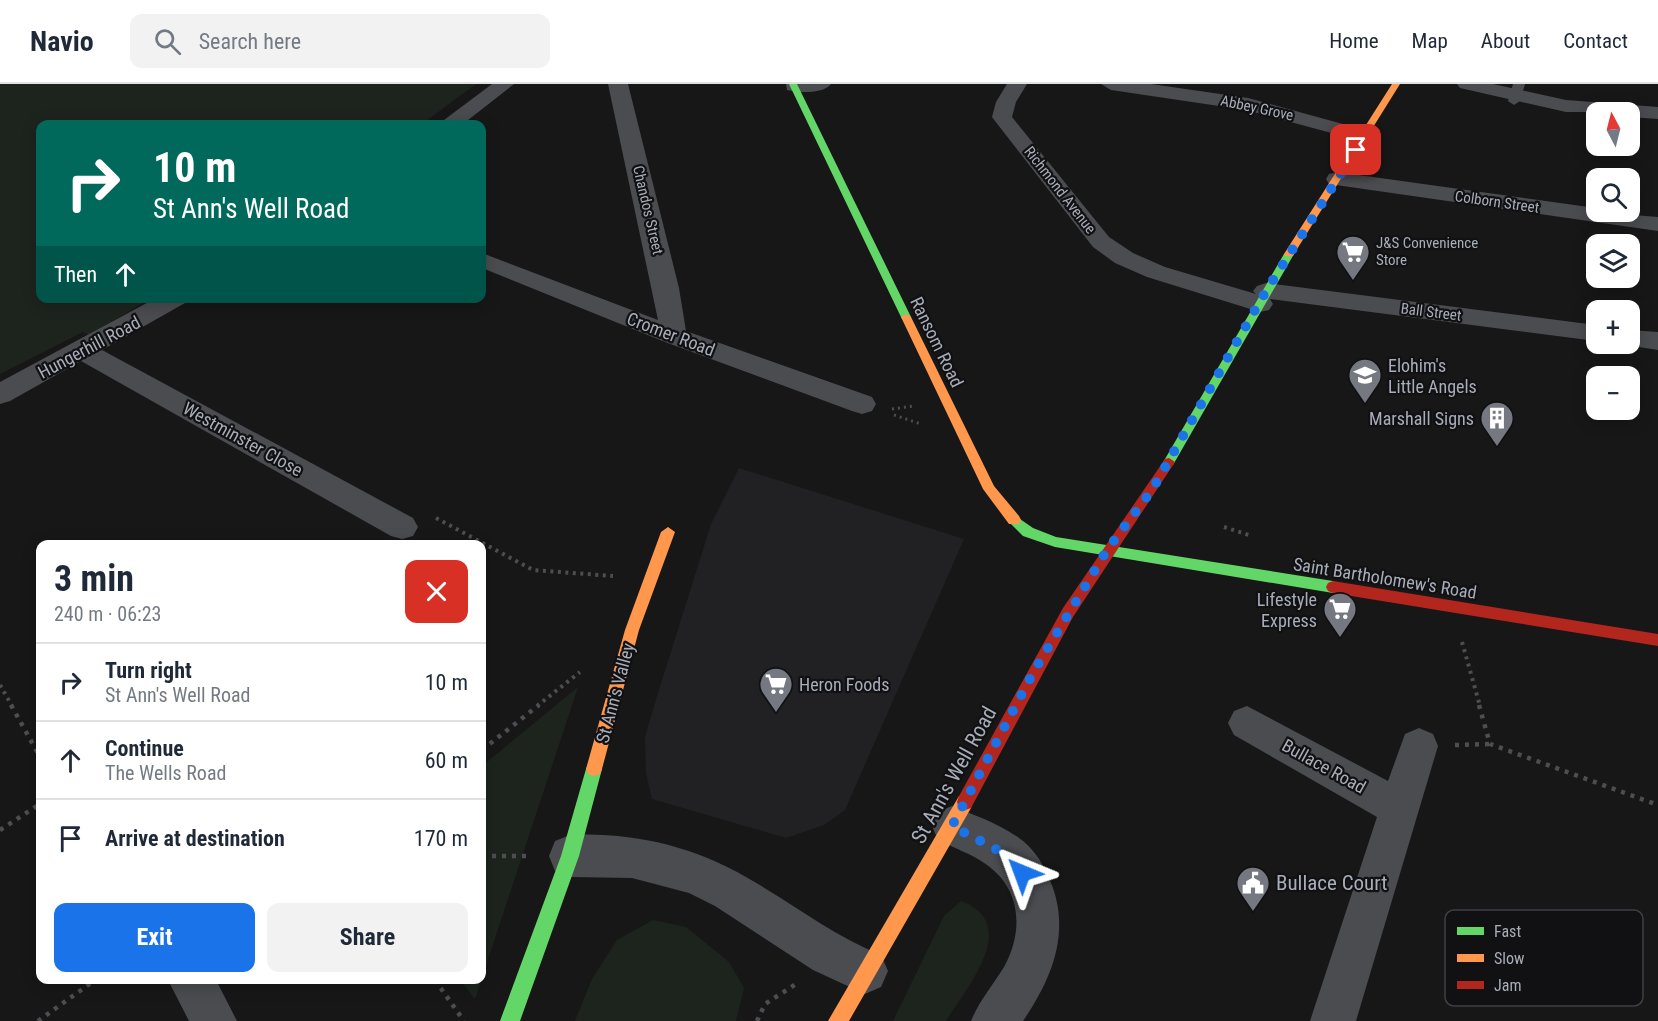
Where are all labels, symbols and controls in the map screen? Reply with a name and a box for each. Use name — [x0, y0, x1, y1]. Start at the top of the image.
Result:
search box — [130, 14, 550, 68]
text: Navio — [30, 25, 94, 58]
icon: search — [151, 25, 184, 58]
text: Search here — [199, 29, 301, 54]
text: Home — [1329, 29, 1379, 53]
text: Map — [1412, 29, 1448, 53]
text: About — [1481, 29, 1530, 53]
text: Contact — [1563, 29, 1628, 53]
street label: Abbey Grove — [1219, 91, 1295, 125]
north arrow — [1586, 102, 1640, 156]
map controls — [1586, 102, 1640, 420]
pin — [1330, 124, 1381, 175]
icon: arrive — [1339, 133, 1372, 166]
text: 10 m — [153, 143, 236, 192]
street label: Richmond Avenue — [1020, 143, 1100, 237]
icon: right — [54, 144, 132, 222]
street label: Chandos Street — [629, 164, 667, 256]
button: search — [1586, 168, 1640, 222]
street label: Colborn Street — [1454, 187, 1540, 217]
text: St Ann's Well Road — [153, 193, 349, 225]
supermarket icon: J&S Convenience Store — [1335, 234, 1371, 281]
place label: J&S Convenience Store — [1376, 234, 1478, 269]
button: layers — [1586, 234, 1640, 288]
icon: ahead — [109, 258, 142, 291]
text: Then — [54, 262, 97, 287]
street label: Ransom Road — [906, 293, 968, 391]
street label: Ball Street — [1400, 299, 1462, 325]
button: + — [1586, 300, 1640, 354]
street label: Cromer Road — [624, 308, 718, 360]
street label: Hungerhill Road — [34, 311, 144, 383]
place label: Elohim's Little Angels — [1388, 355, 1477, 397]
school or university icon: Elohim's Little Angels — [1347, 357, 1383, 404]
button: − — [1586, 366, 1640, 420]
street label: Westminster Close — [180, 397, 306, 481]
building icon: Marshall Signs — [1479, 400, 1515, 447]
place label: Marshall Signs — [1369, 408, 1474, 429]
street label: Saint Bartholomew's Road — [1292, 553, 1478, 603]
text: 3 min — [54, 558, 134, 600]
button: close — [405, 560, 468, 623]
place label: Lifestyle Express — [1257, 589, 1317, 631]
supermarket icon: Lifestyle Express — [1322, 591, 1358, 638]
text: 240 m · 06:23 — [54, 602, 161, 626]
street label: St Ann's Valley — [592, 640, 639, 745]
text: Turn right — [105, 658, 192, 683]
icon: right — [54, 666, 87, 699]
supermarket icon: Heron Foods — [758, 666, 794, 713]
text: 10 m — [425, 670, 468, 695]
place label: Heron Foods — [799, 674, 889, 695]
text: St Ann's Well Road — [105, 683, 250, 707]
street label: St Ann's Well Road — [906, 702, 1002, 848]
street label: Bullace Road — [1278, 734, 1370, 798]
text: Continue — [105, 736, 184, 761]
icon: ahead — [54, 744, 87, 777]
text: 60 m — [425, 748, 468, 773]
text: The Wells Road — [105, 761, 226, 785]
icon: arrive — [54, 822, 87, 855]
text: Arrive at destination — [105, 826, 285, 851]
text: 170 m — [414, 826, 468, 851]
position arrow — [990, 841, 1054, 905]
public building icon: Bullace Court — [1235, 865, 1271, 912]
place label: Bullace Court — [1276, 871, 1387, 895]
button: Exit — [54, 903, 255, 972]
button: Share — [267, 903, 468, 972]
legend — [1445, 910, 1643, 1006]
text: Fast — [1494, 922, 1521, 941]
text: Slow — [1494, 949, 1524, 968]
text: Jam — [1494, 976, 1521, 995]

